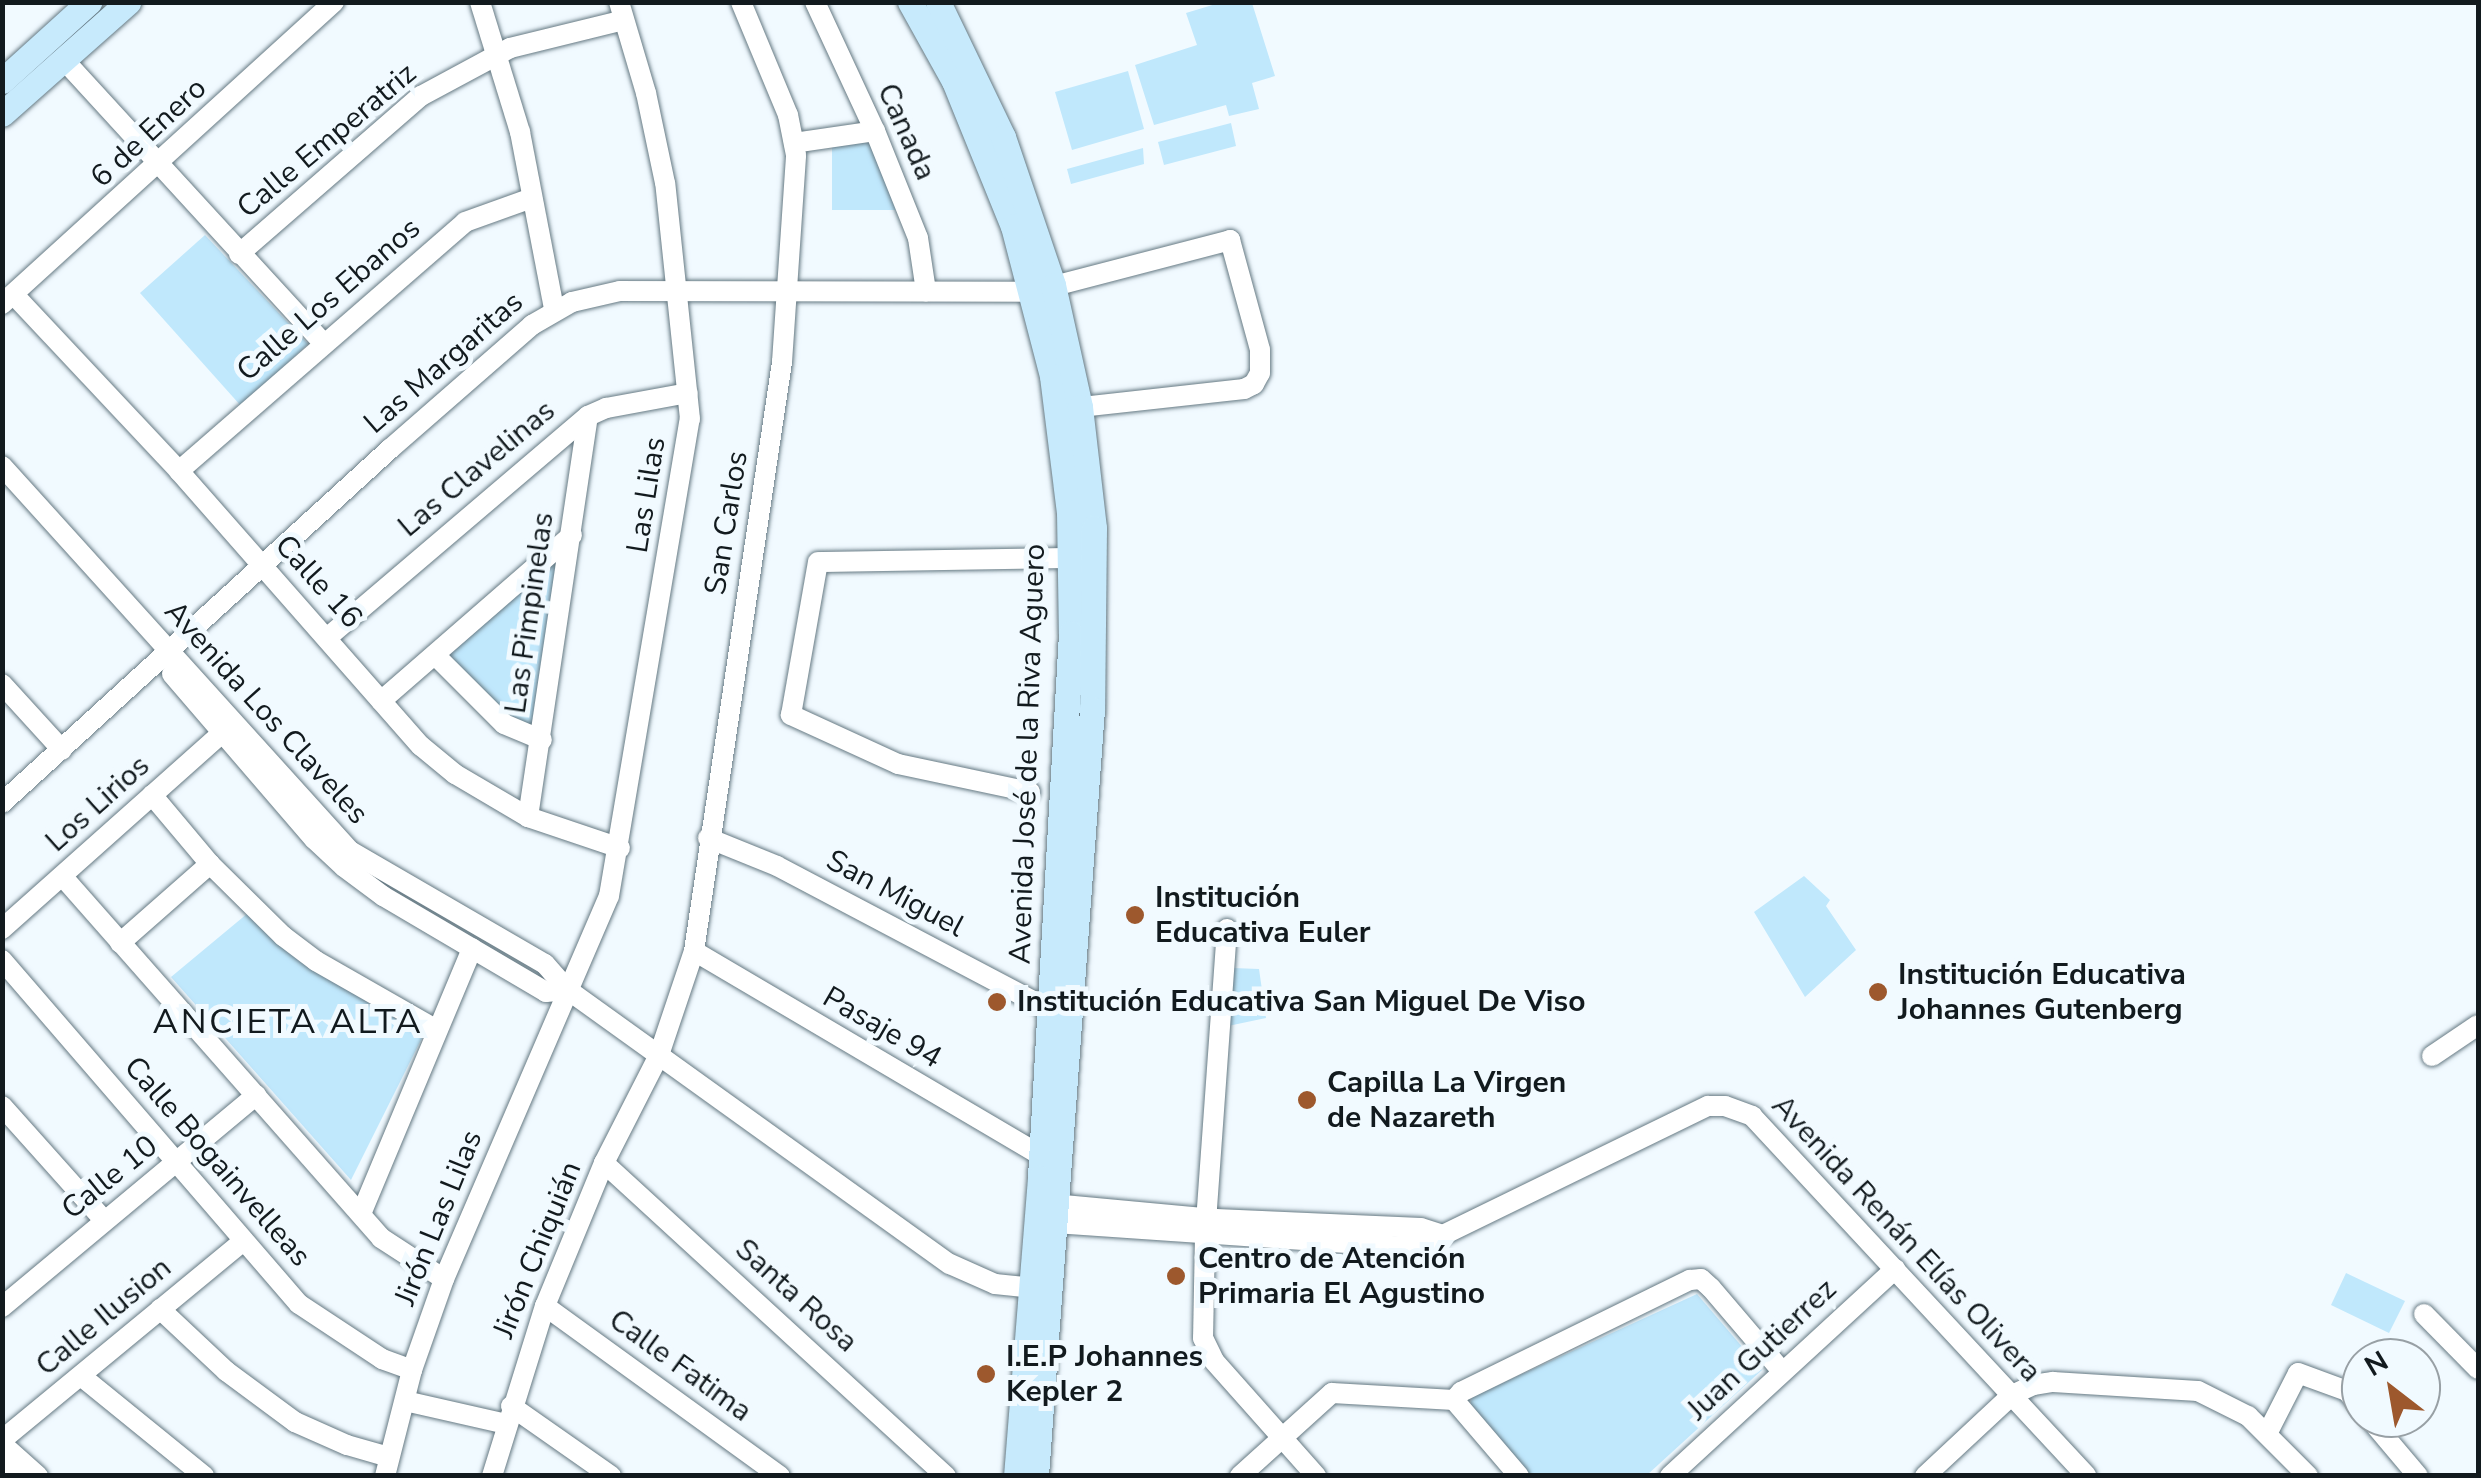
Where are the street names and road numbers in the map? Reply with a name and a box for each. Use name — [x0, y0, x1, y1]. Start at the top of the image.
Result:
street label: Calle Emperatriz — [230, 56, 424, 226]
street label: 6 de Enero — [84, 71, 214, 195]
street label: Canada — [869, 78, 943, 186]
street label: Calle Los Ebanos — [230, 211, 428, 389]
street label: Las Margaritas — [357, 284, 531, 442]
street label: Las Clavelinas — [391, 393, 563, 545]
street label: Las Lilas — [620, 435, 674, 555]
street label: San Carlos — [698, 448, 756, 598]
street label: Las Pimpinelas — [498, 510, 562, 716]
street label: Calle 16 — [267, 528, 369, 636]
street label: Avenida José de la Riva Aguero — [1003, 543, 1053, 965]
street label: Avenida Los Claveles — [156, 594, 376, 832]
street label: Los Lirios — [39, 748, 157, 860]
street label: San Miguel — [820, 843, 970, 945]
street label: Pasaje 94 — [816, 980, 948, 1076]
street label: Calle Bogainvelleas — [116, 1050, 318, 1274]
street label: Avenida Renán Elías Olivera — [1764, 1088, 2048, 1390]
street label: Jirón Las Lilas — [388, 1125, 490, 1311]
street label: Calle 10 — [55, 1128, 165, 1228]
street label: Jirón Chiquián — [486, 1157, 590, 1343]
street label: Santa Rosa — [727, 1232, 865, 1360]
street label: Calle Ilusion — [29, 1250, 179, 1384]
street label: Juan Gutierrez — [1680, 1272, 1844, 1428]
street label: Calle Fatima — [602, 1302, 758, 1430]

